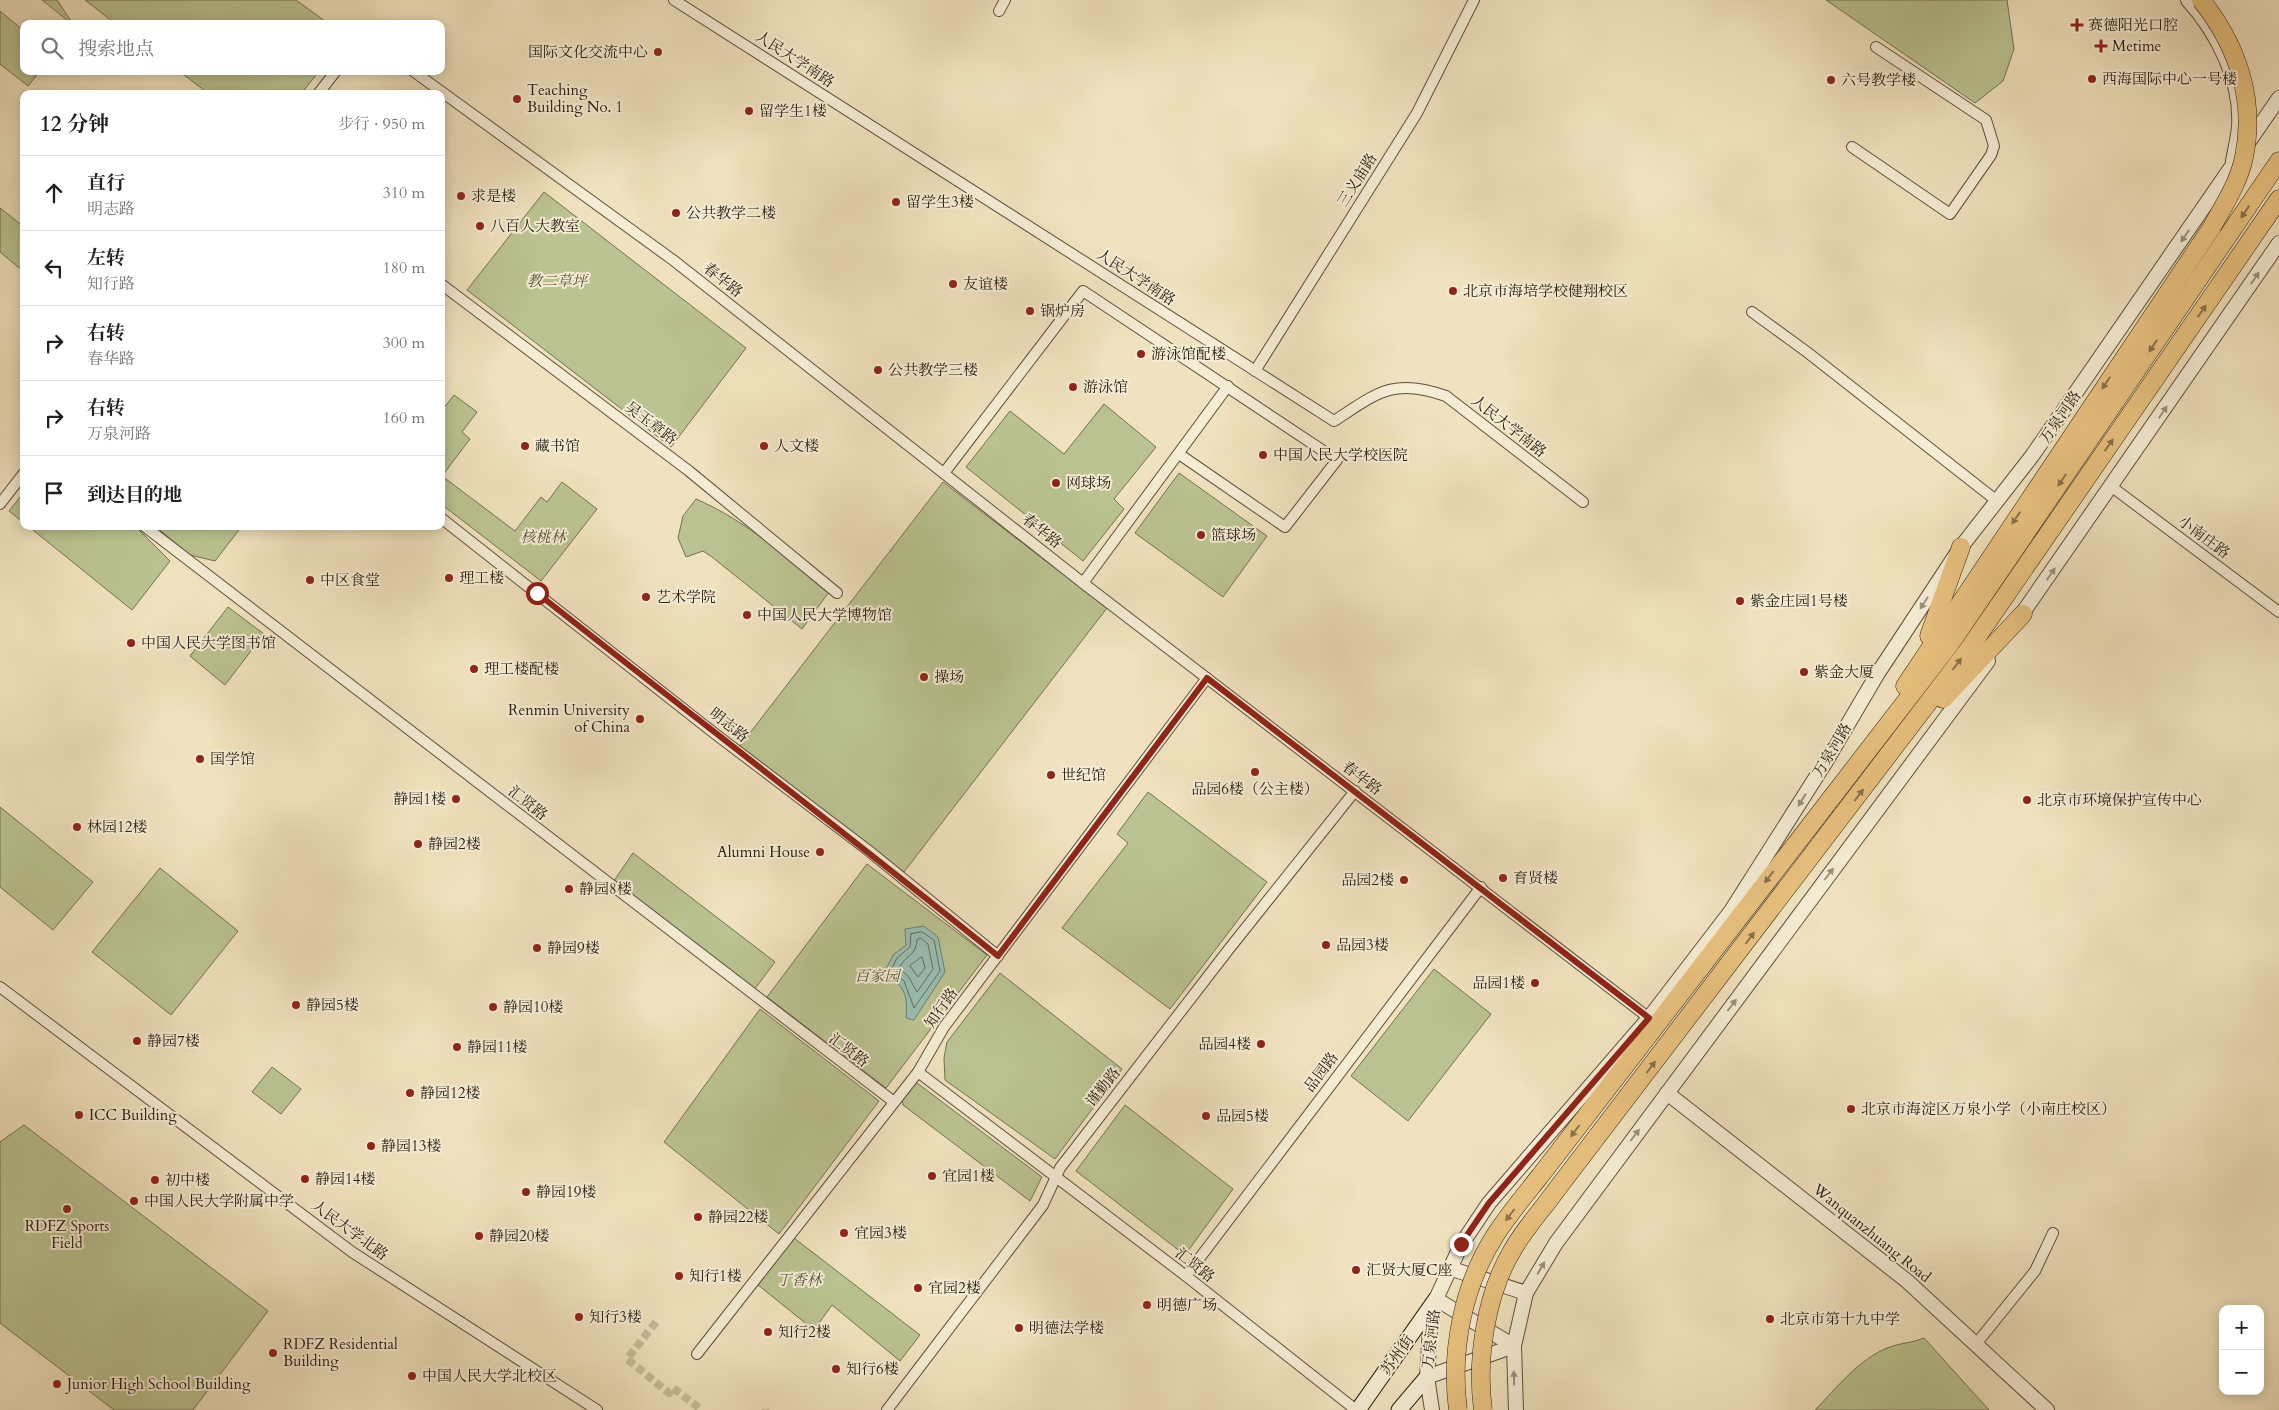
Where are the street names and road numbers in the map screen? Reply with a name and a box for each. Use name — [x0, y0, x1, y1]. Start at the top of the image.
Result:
street label: 人民大学南路 — [752, 26, 838, 92]
street label: 三义庙路 — [1333, 149, 1381, 211]
street label: 人民大学南路 — [1093, 244, 1179, 310]
street label: 春华路 — [699, 258, 747, 302]
street label: 万泉河路 — [2035, 387, 2085, 447]
street label: 人民大学南路 — [1467, 390, 1551, 462]
street label: 吴玉章路 — [621, 397, 681, 449]
street label: 春华路 — [1018, 509, 1066, 553]
street label: 小南庄路 — [2174, 511, 2234, 563]
street label: 明志路 — [705, 703, 753, 747]
street label: 万泉河路 — [1808, 719, 1856, 781]
street label: 春华路 — [1338, 756, 1386, 800]
street label: 汇贤路 — [504, 781, 552, 825]
street label: 知行路 — [920, 984, 962, 1032]
street label: 汇贤路 — [825, 1028, 873, 1072]
street label: 品园路 — [1299, 1048, 1343, 1096]
street label: 谨勤路 — [1081, 1063, 1125, 1111]
street label: Wanquanzhuang Road — [1808, 1179, 1935, 1287]
street label: 人民大学北路 — [308, 1195, 392, 1265]
street label: 汇贤路 — [1171, 1243, 1219, 1287]
street label: 万泉河路 — [1417, 1308, 1445, 1370]
street label: 苏州街 — [1376, 1331, 1418, 1379]

